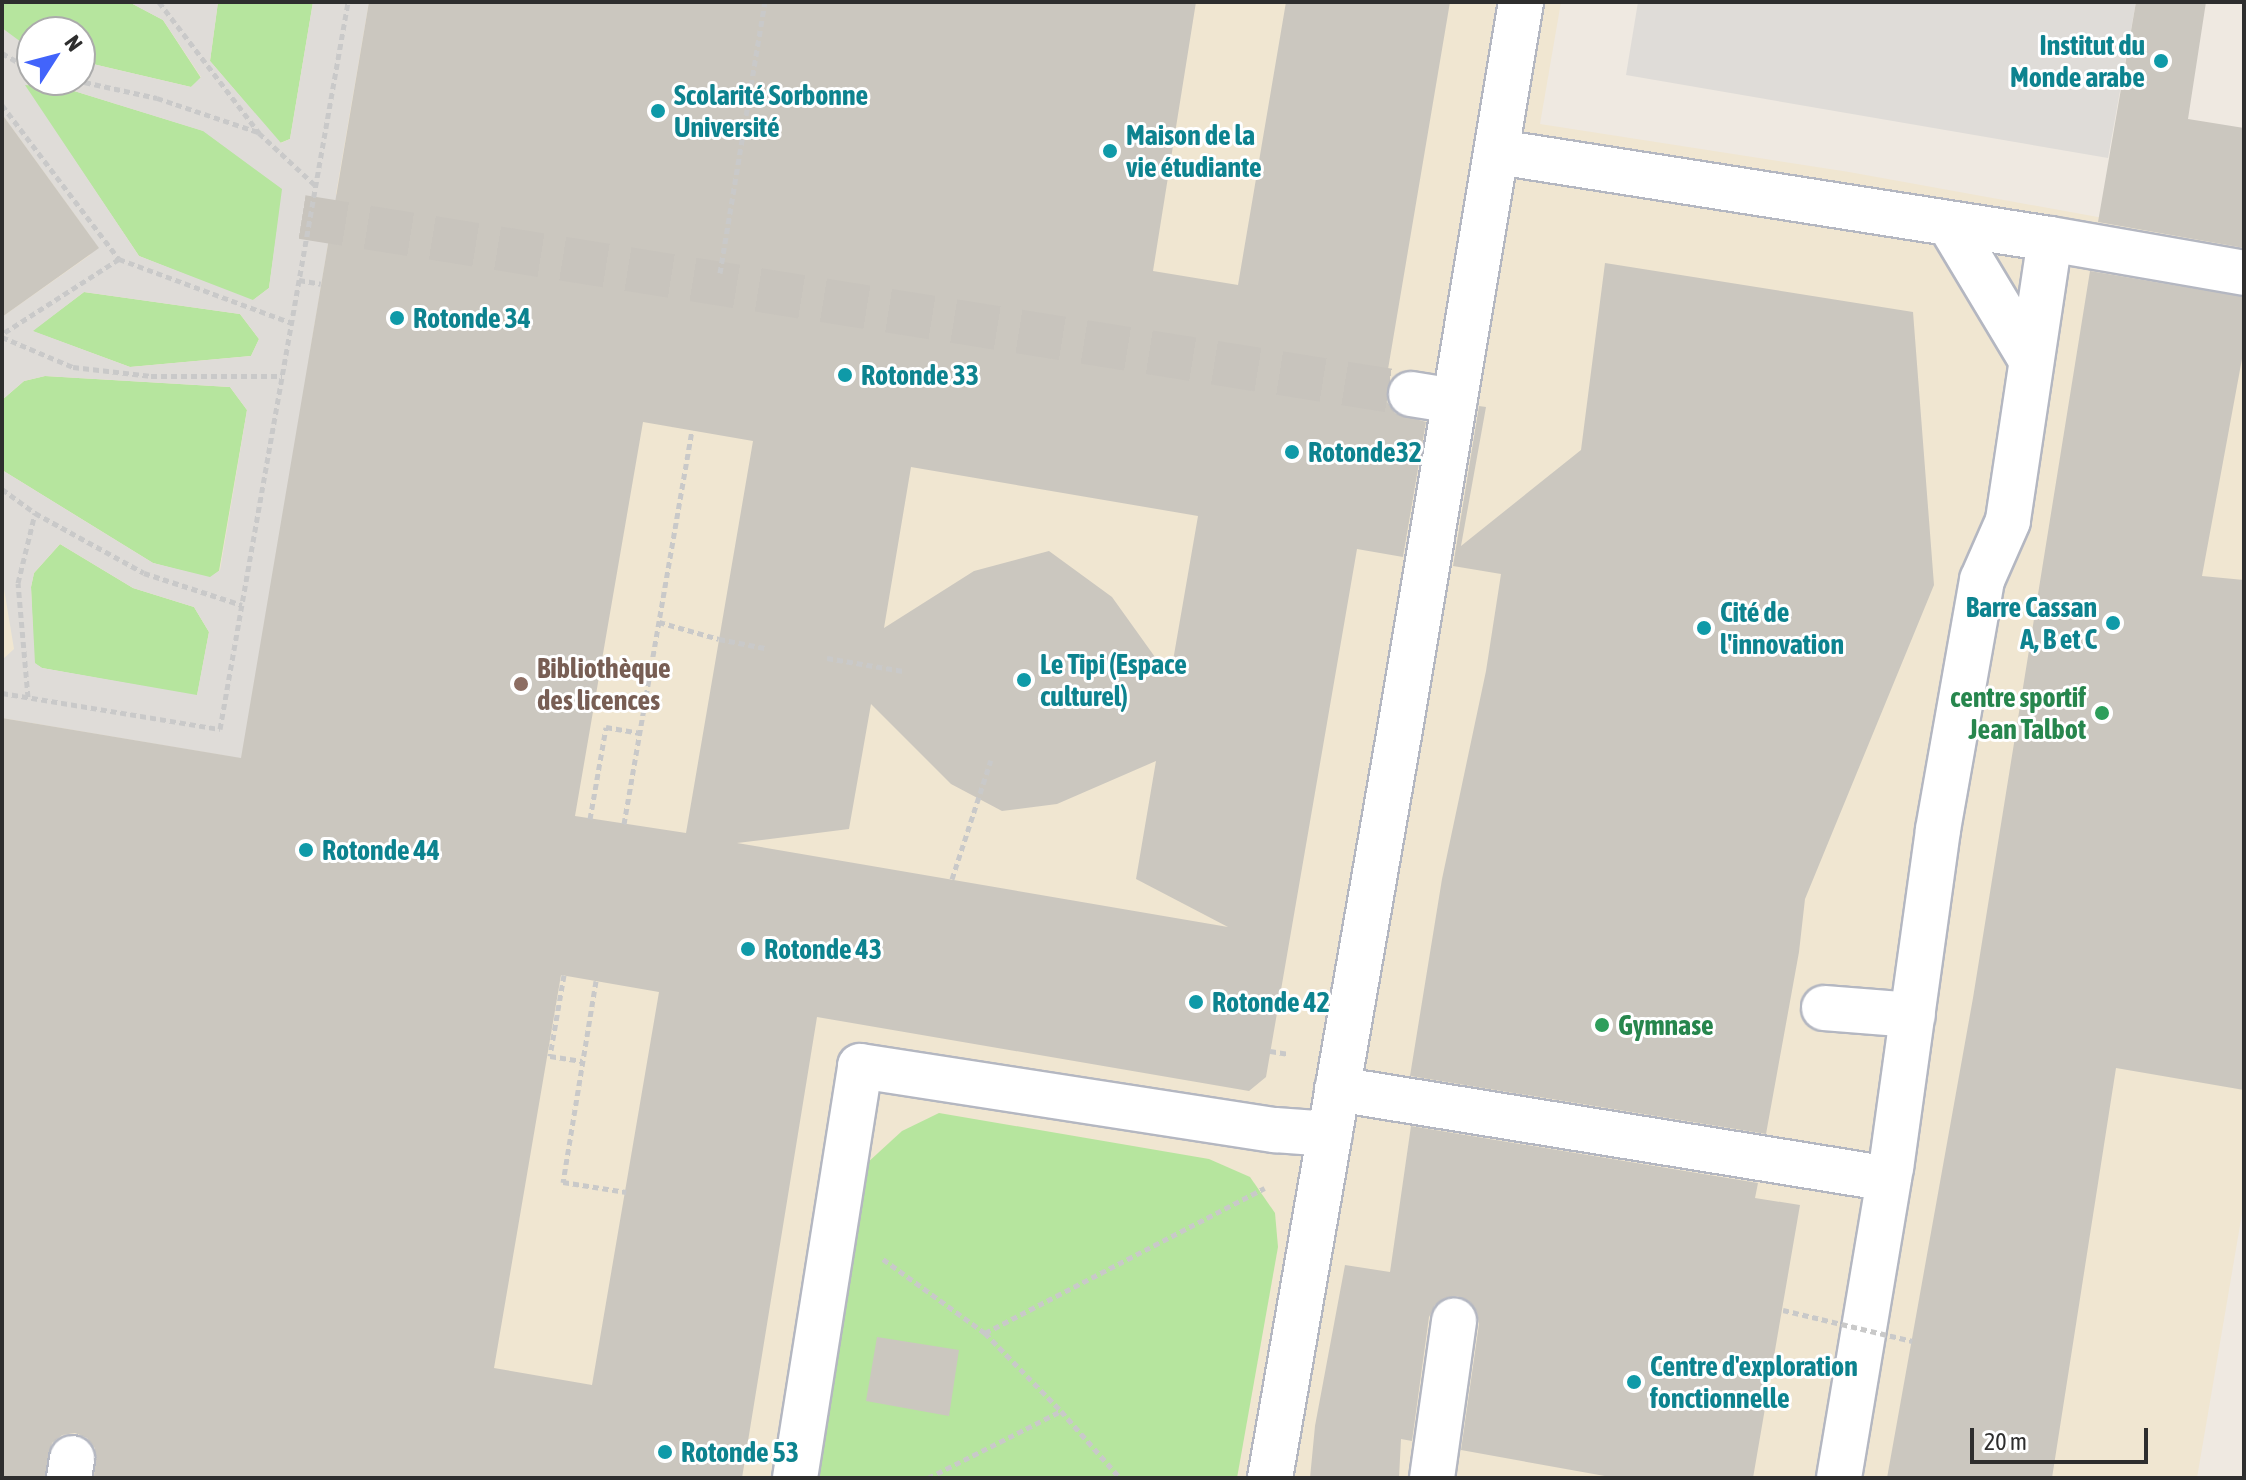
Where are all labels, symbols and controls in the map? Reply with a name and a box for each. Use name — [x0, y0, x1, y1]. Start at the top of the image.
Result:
north arrow — [16, 16, 96, 96]
place label: Institut du Monde arabe — [2010, 28, 2145, 94]
text: N — [59, 30, 88, 56]
marker: Institut du Monde arabe — [2152, 52, 2170, 70]
place label: Scolarité Sorbonne Université — [674, 78, 868, 144]
marker: Scolarité Sorbonne Université — [649, 102, 667, 120]
place label: Maison de la vie étudiante — [1126, 118, 1262, 184]
marker: Maison de la vie étudiante — [1101, 142, 1119, 160]
place label: Rotonde 34 — [413, 301, 531, 335]
marker: Rotonde 34 — [388, 309, 406, 327]
place label: Rotonde 33 — [861, 358, 979, 392]
marker: Rotonde 33 — [836, 366, 854, 384]
place label: Rotonde32 — [1308, 435, 1422, 469]
marker: Rotonde32 — [1283, 443, 1301, 461]
place label: Barre Cassan A, B et C — [1966, 590, 2097, 656]
place label: Cité de l'innovation — [1720, 595, 1844, 661]
marker: Barre Cassan A, B et C — [2104, 614, 2122, 632]
marker: Cité de l'innovation — [1695, 619, 1713, 637]
place label: Le Tipi (Espace culturel) — [1040, 647, 1187, 713]
place label: Bibliothèque des licences — [537, 651, 671, 717]
marker: Le Tipi (Espace culturel) — [1015, 671, 1033, 689]
marker: Bibliothèque des licences — [512, 675, 530, 693]
place label: centre sportif Jean Talbot — [1950, 680, 2086, 746]
marker: centre sportif Jean Talbot — [2093, 704, 2111, 722]
place label: Rotonde 44 — [322, 833, 440, 867]
marker: Rotonde 44 — [297, 841, 315, 859]
place label: Rotonde 43 — [764, 932, 882, 966]
marker: Rotonde 43 — [739, 940, 757, 958]
place label: Rotonde 42 — [1212, 985, 1330, 1019]
marker: Rotonde 42 — [1187, 993, 1205, 1011]
place label: Gymnase — [1618, 1008, 1714, 1042]
marker: Gymnase — [1593, 1016, 1611, 1034]
place label: Centre d'exploration fonctionnelle — [1650, 1349, 1858, 1415]
marker: Centre d'exploration fonctionnelle — [1625, 1373, 1643, 1391]
scale bar — [1974, 1412, 2152, 1462]
text: 20 m — [1984, 1428, 2027, 1455]
place label: Rotonde 53 — [681, 1435, 799, 1469]
marker: Rotonde 53 — [656, 1443, 674, 1461]

